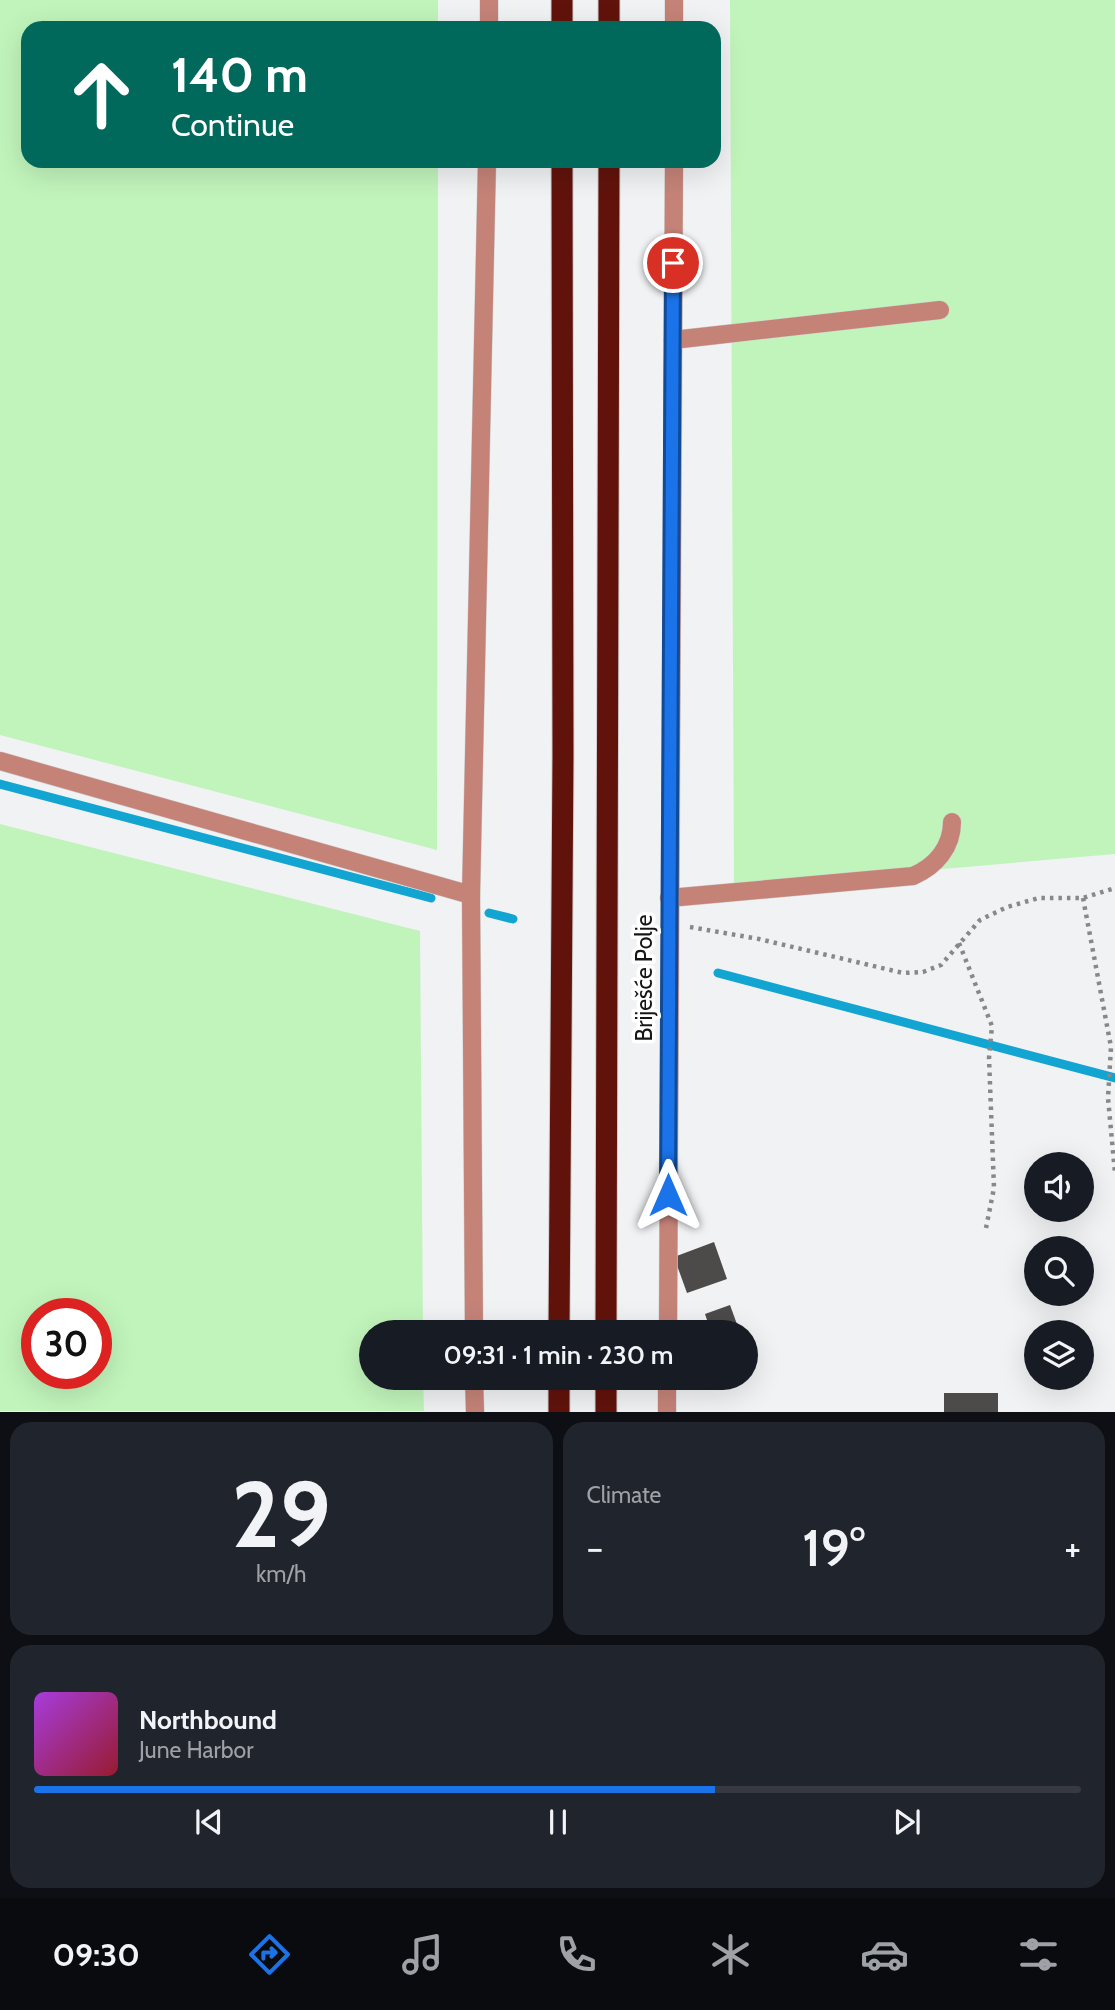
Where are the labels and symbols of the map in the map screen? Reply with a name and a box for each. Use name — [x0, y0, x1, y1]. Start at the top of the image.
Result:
pin — [643, 233, 703, 293]
street label: Briješće Polje — [630, 914, 658, 1041]
position arrow — [631, 1158, 705, 1232]
speed limit sign: 30 — [21, 1298, 112, 1389]

